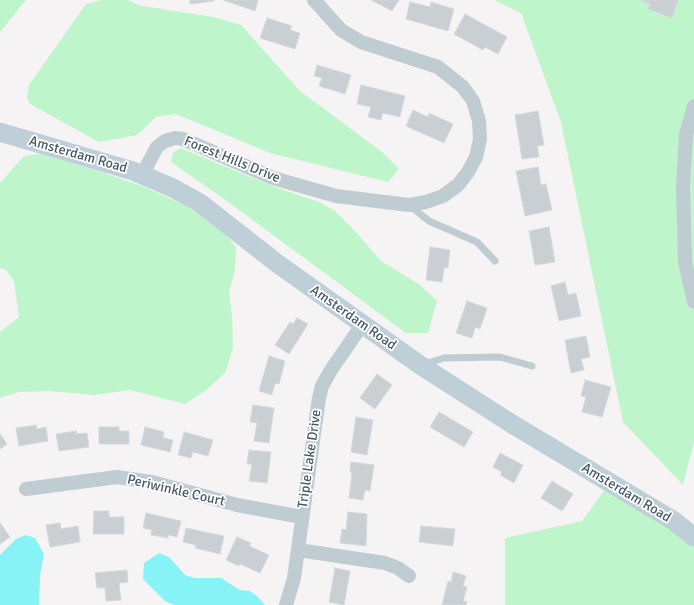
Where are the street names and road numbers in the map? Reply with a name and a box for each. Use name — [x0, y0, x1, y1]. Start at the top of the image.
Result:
street label: Amsterdam Road — [27, 133, 129, 177]
street label: Forest Hills Drive — [182, 133, 282, 187]
street label: Amsterdam Road — [307, 282, 399, 354]
street label: Triple Lake Drive — [295, 409, 325, 509]
street label: Amsterdam Road — [578, 460, 674, 526]
street label: Periwinkle Court — [125, 472, 227, 510]

